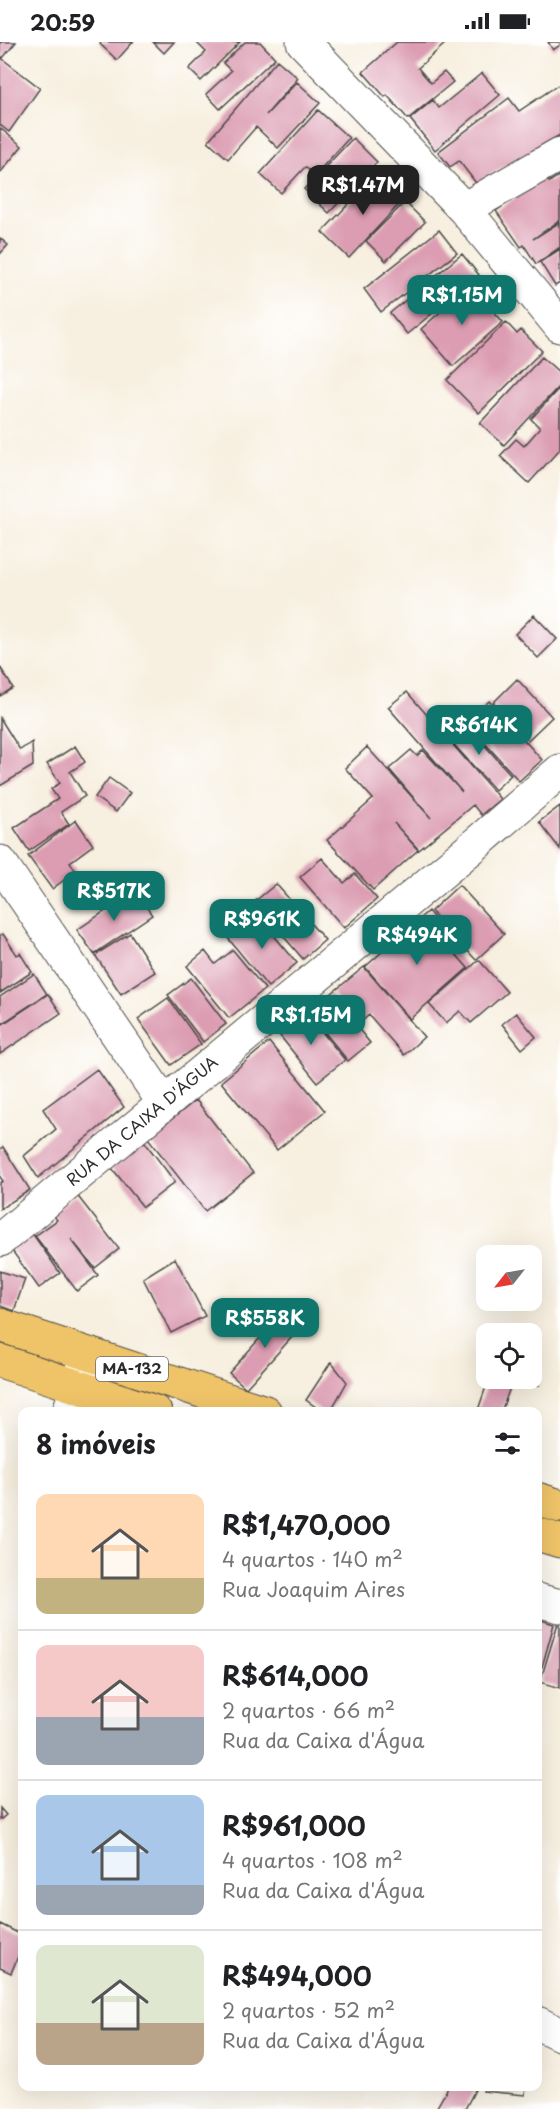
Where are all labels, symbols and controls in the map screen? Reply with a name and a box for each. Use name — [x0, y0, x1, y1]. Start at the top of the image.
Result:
text: 20:59 — [30, 5, 95, 38]
pin: R$1.47M — [308, 165, 418, 216]
text: R$1.47M — [321, 169, 405, 199]
pin: R$1.15M — [407, 275, 517, 326]
text: R$1.15M — [421, 279, 503, 309]
pin: R$614K — [430, 705, 528, 756]
text: R$614K — [440, 709, 518, 739]
pin: R$517K — [65, 871, 163, 922]
text: R$517K — [77, 875, 151, 905]
pin: R$961K — [213, 899, 311, 950]
text: R$961K — [224, 903, 300, 933]
pin: R$494K — [368, 915, 466, 966]
text: R$494K — [376, 919, 458, 949]
pin: R$1.15M — [256, 995, 366, 1046]
text: R$1.15M — [270, 999, 352, 1029]
street label: RUA DA CAIXA D'ÁGUA — [60, 1050, 222, 1191]
north arrow — [476, 1245, 542, 1311]
map controls — [476, 1245, 542, 1389]
pin: R$558K — [216, 1298, 314, 1349]
text: R$558K — [225, 1302, 305, 1332]
button: locate — [476, 1323, 542, 1389]
road number: MA-132 — [96, 1357, 168, 1381]
text: 8 imóveis — [36, 1424, 156, 1463]
icon: filters — [491, 1427, 524, 1460]
text: R$1,470,000 — [222, 1505, 391, 1544]
icon: home — [84, 1518, 156, 1590]
text: 4 quartos · 140 m² — [222, 1544, 403, 1574]
text: Rua Joaquim Aires — [222, 1574, 405, 1604]
text: R$614,000 — [222, 1656, 368, 1695]
icon: home — [84, 1669, 156, 1741]
text: 2 quartos · 66 m² — [222, 1695, 395, 1725]
text: Rua da Caixa d'Água — [222, 1725, 424, 1755]
text: R$961,000 — [222, 1806, 366, 1845]
icon: home — [84, 1819, 156, 1891]
text: 4 quartos · 108 m² — [222, 1845, 403, 1875]
text: Rua da Caixa d'Água — [222, 1875, 424, 1905]
text: R$494,000 — [222, 1956, 372, 1995]
icon: home — [84, 1969, 156, 2041]
text: 2 quartos · 52 m² — [222, 1995, 395, 2025]
text: Rua da Caixa d'Água — [222, 2025, 424, 2055]

